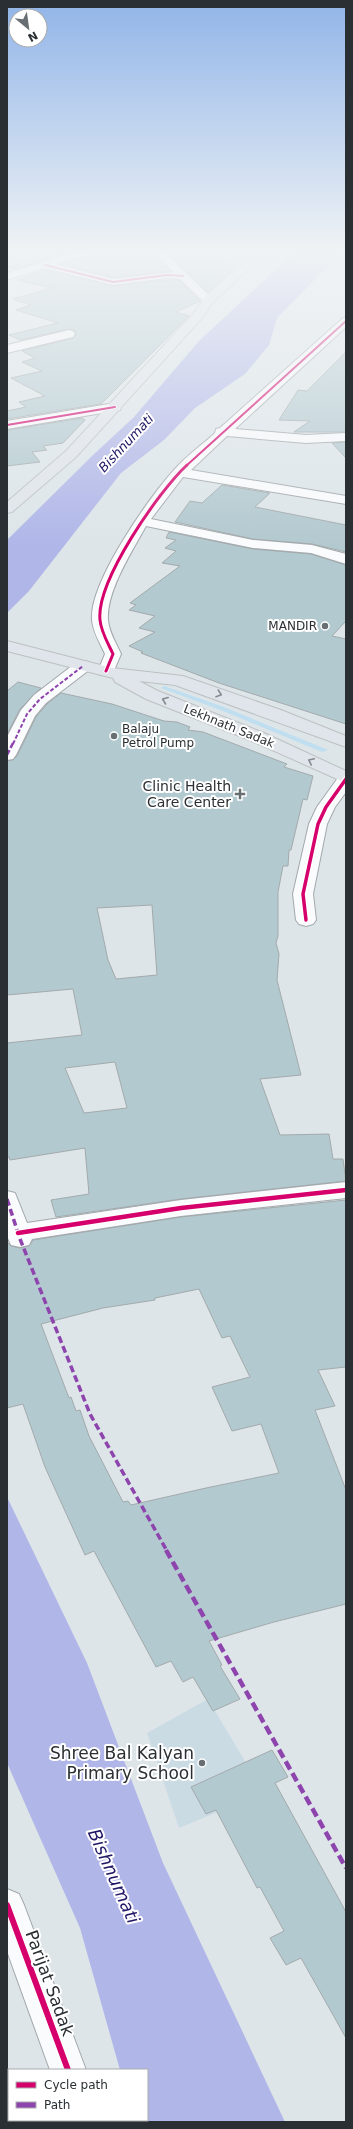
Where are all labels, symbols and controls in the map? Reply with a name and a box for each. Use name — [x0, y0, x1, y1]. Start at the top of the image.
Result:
north arrow — [8, 8, 48, 48]
text: N — [25, 28, 40, 44]
water label: Bishnumati — [95, 411, 157, 475]
place label: MANDIR — [268, 619, 317, 633]
marker: MANDIR — [320, 621, 330, 631]
one-way arrow — [215, 690, 222, 698]
one-way arrow — [161, 697, 168, 705]
street label: Lekhnath Sadak — [182, 701, 276, 751]
place label: Balaju Petrol Pump — [122, 722, 194, 750]
marker: Balaju Petrol Pump — [109, 731, 119, 741]
one-way arrow — [307, 758, 315, 766]
place label: Clinic Health Care Center — [143, 778, 231, 810]
marker: Clinic Health Care Center — [234, 788, 246, 800]
place label: Shree Bal Kalyan Primary School — [50, 1743, 194, 1783]
marker: Shree Bal Kalyan Primary School — [197, 1758, 207, 1768]
water label: Bishnumati — [84, 1825, 144, 1927]
street label: Parijat Sadak — [22, 1927, 78, 2039]
legend — [8, 2069, 148, 2121]
text: Cycle path — [44, 2078, 108, 2092]
text: Path — [44, 2098, 70, 2112]

